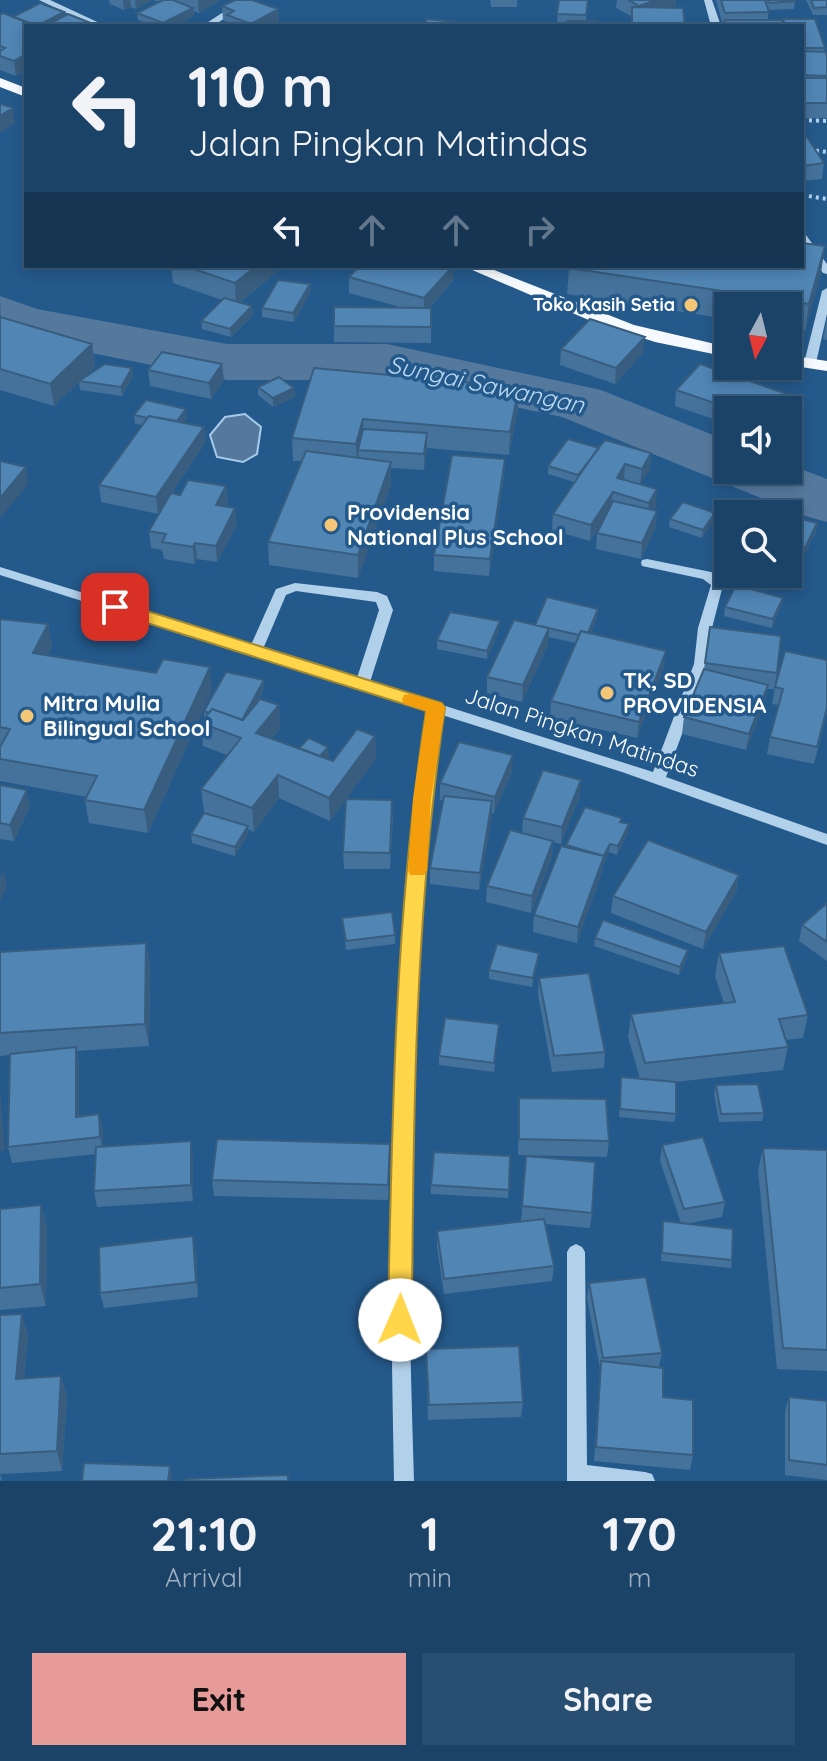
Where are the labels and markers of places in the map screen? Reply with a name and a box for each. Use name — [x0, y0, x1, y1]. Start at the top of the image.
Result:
place label: Toko Kasih Setia — [533, 293, 675, 316]
marker: Toko Kasih Setia — [682, 296, 700, 314]
place label: Providensia National Plus School — [347, 498, 564, 551]
marker: Providensia National Plus School — [322, 516, 340, 534]
pin — [81, 573, 149, 641]
place label: TK, SD PROVIDENSIA — [623, 666, 766, 719]
marker: TK, SD PROVIDENSIA — [598, 684, 616, 702]
place label: Mitra Mulia Bilingual School — [43, 689, 210, 742]
marker: Mitra Mulia Bilingual School — [18, 707, 36, 725]

